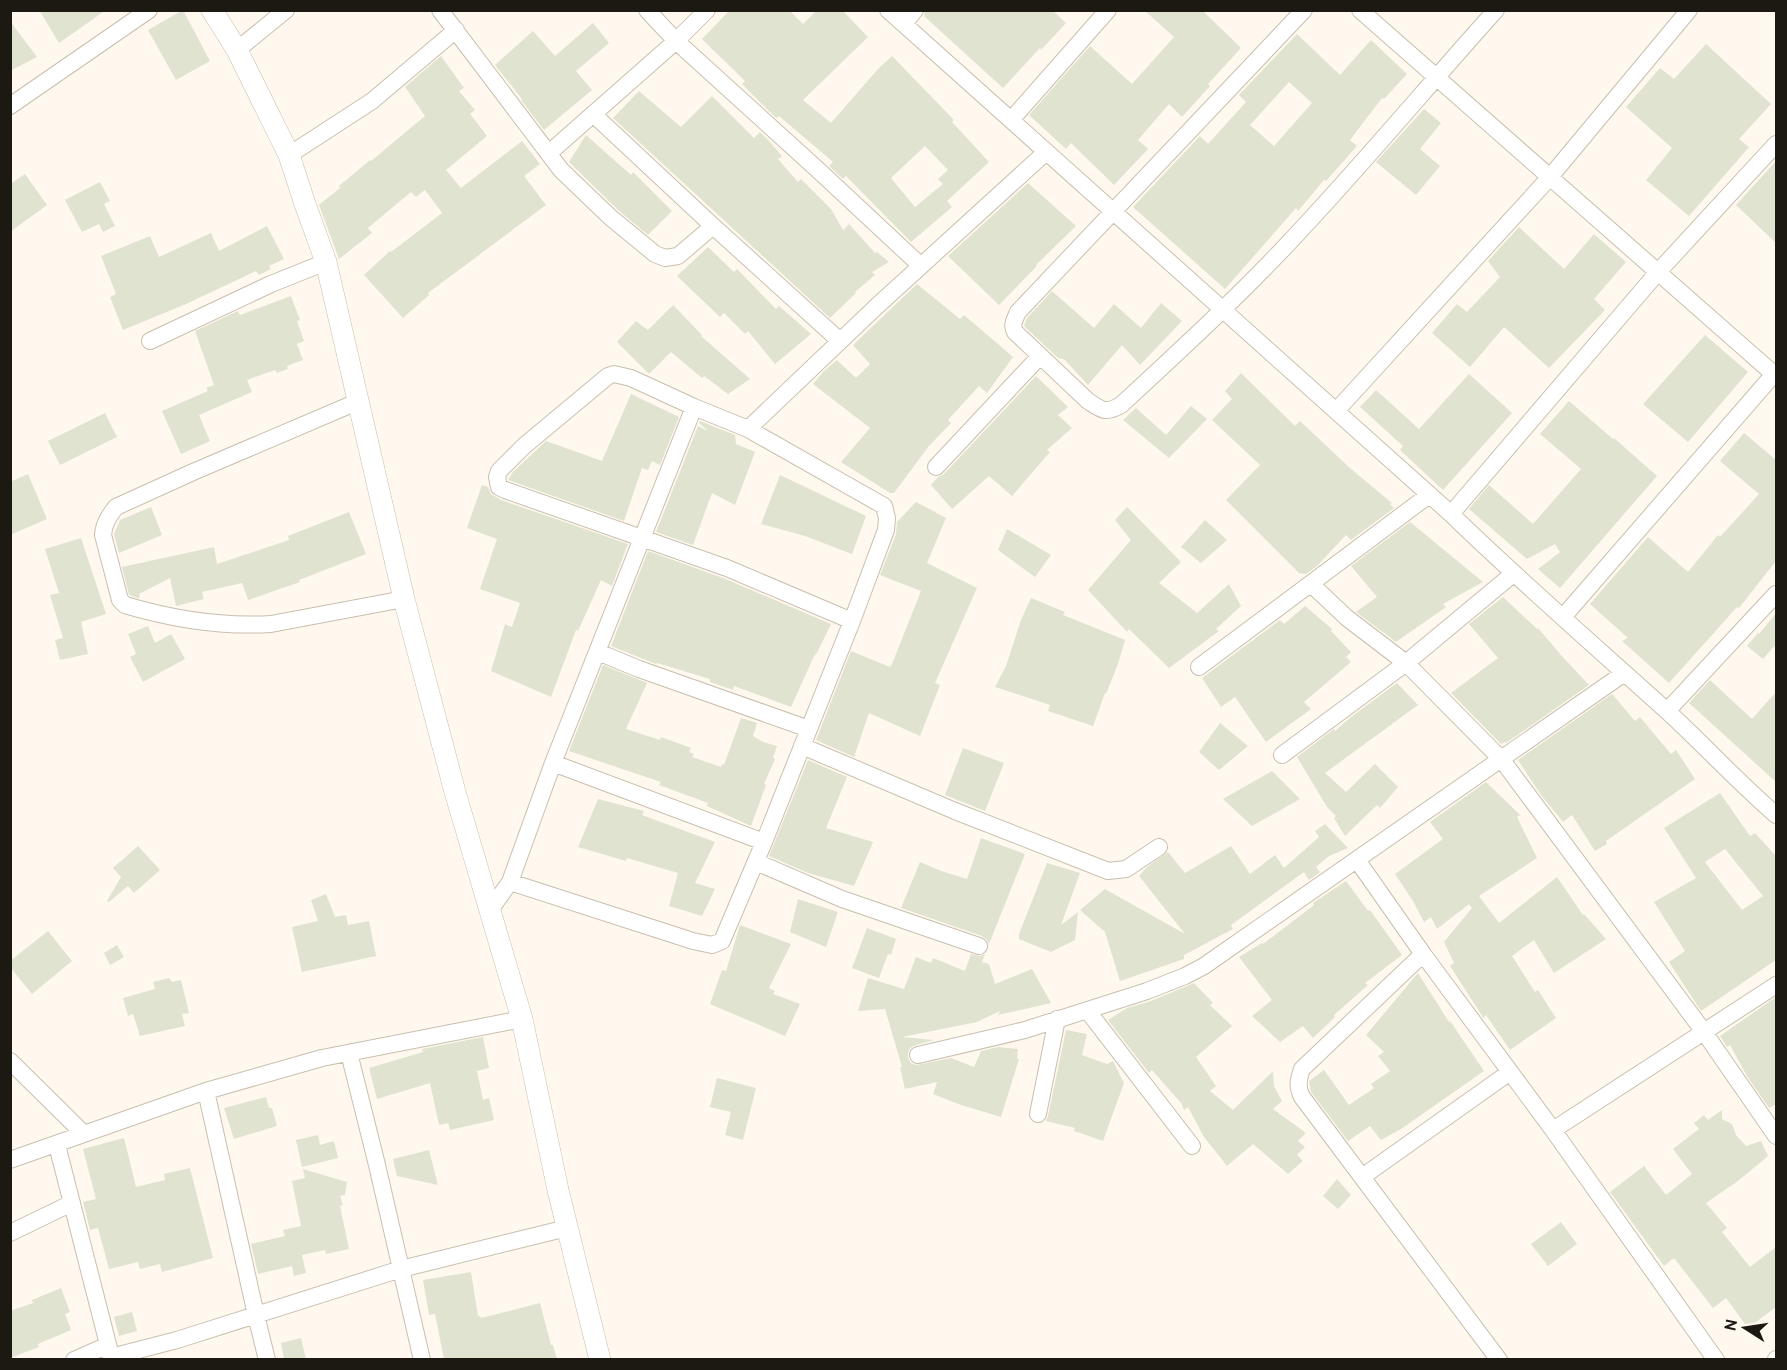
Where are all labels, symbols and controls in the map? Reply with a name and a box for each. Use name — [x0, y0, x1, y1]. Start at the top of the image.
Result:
north arrow — [1715, 1298, 1775, 1358]
text: N — [1721, 1318, 1743, 1333]

